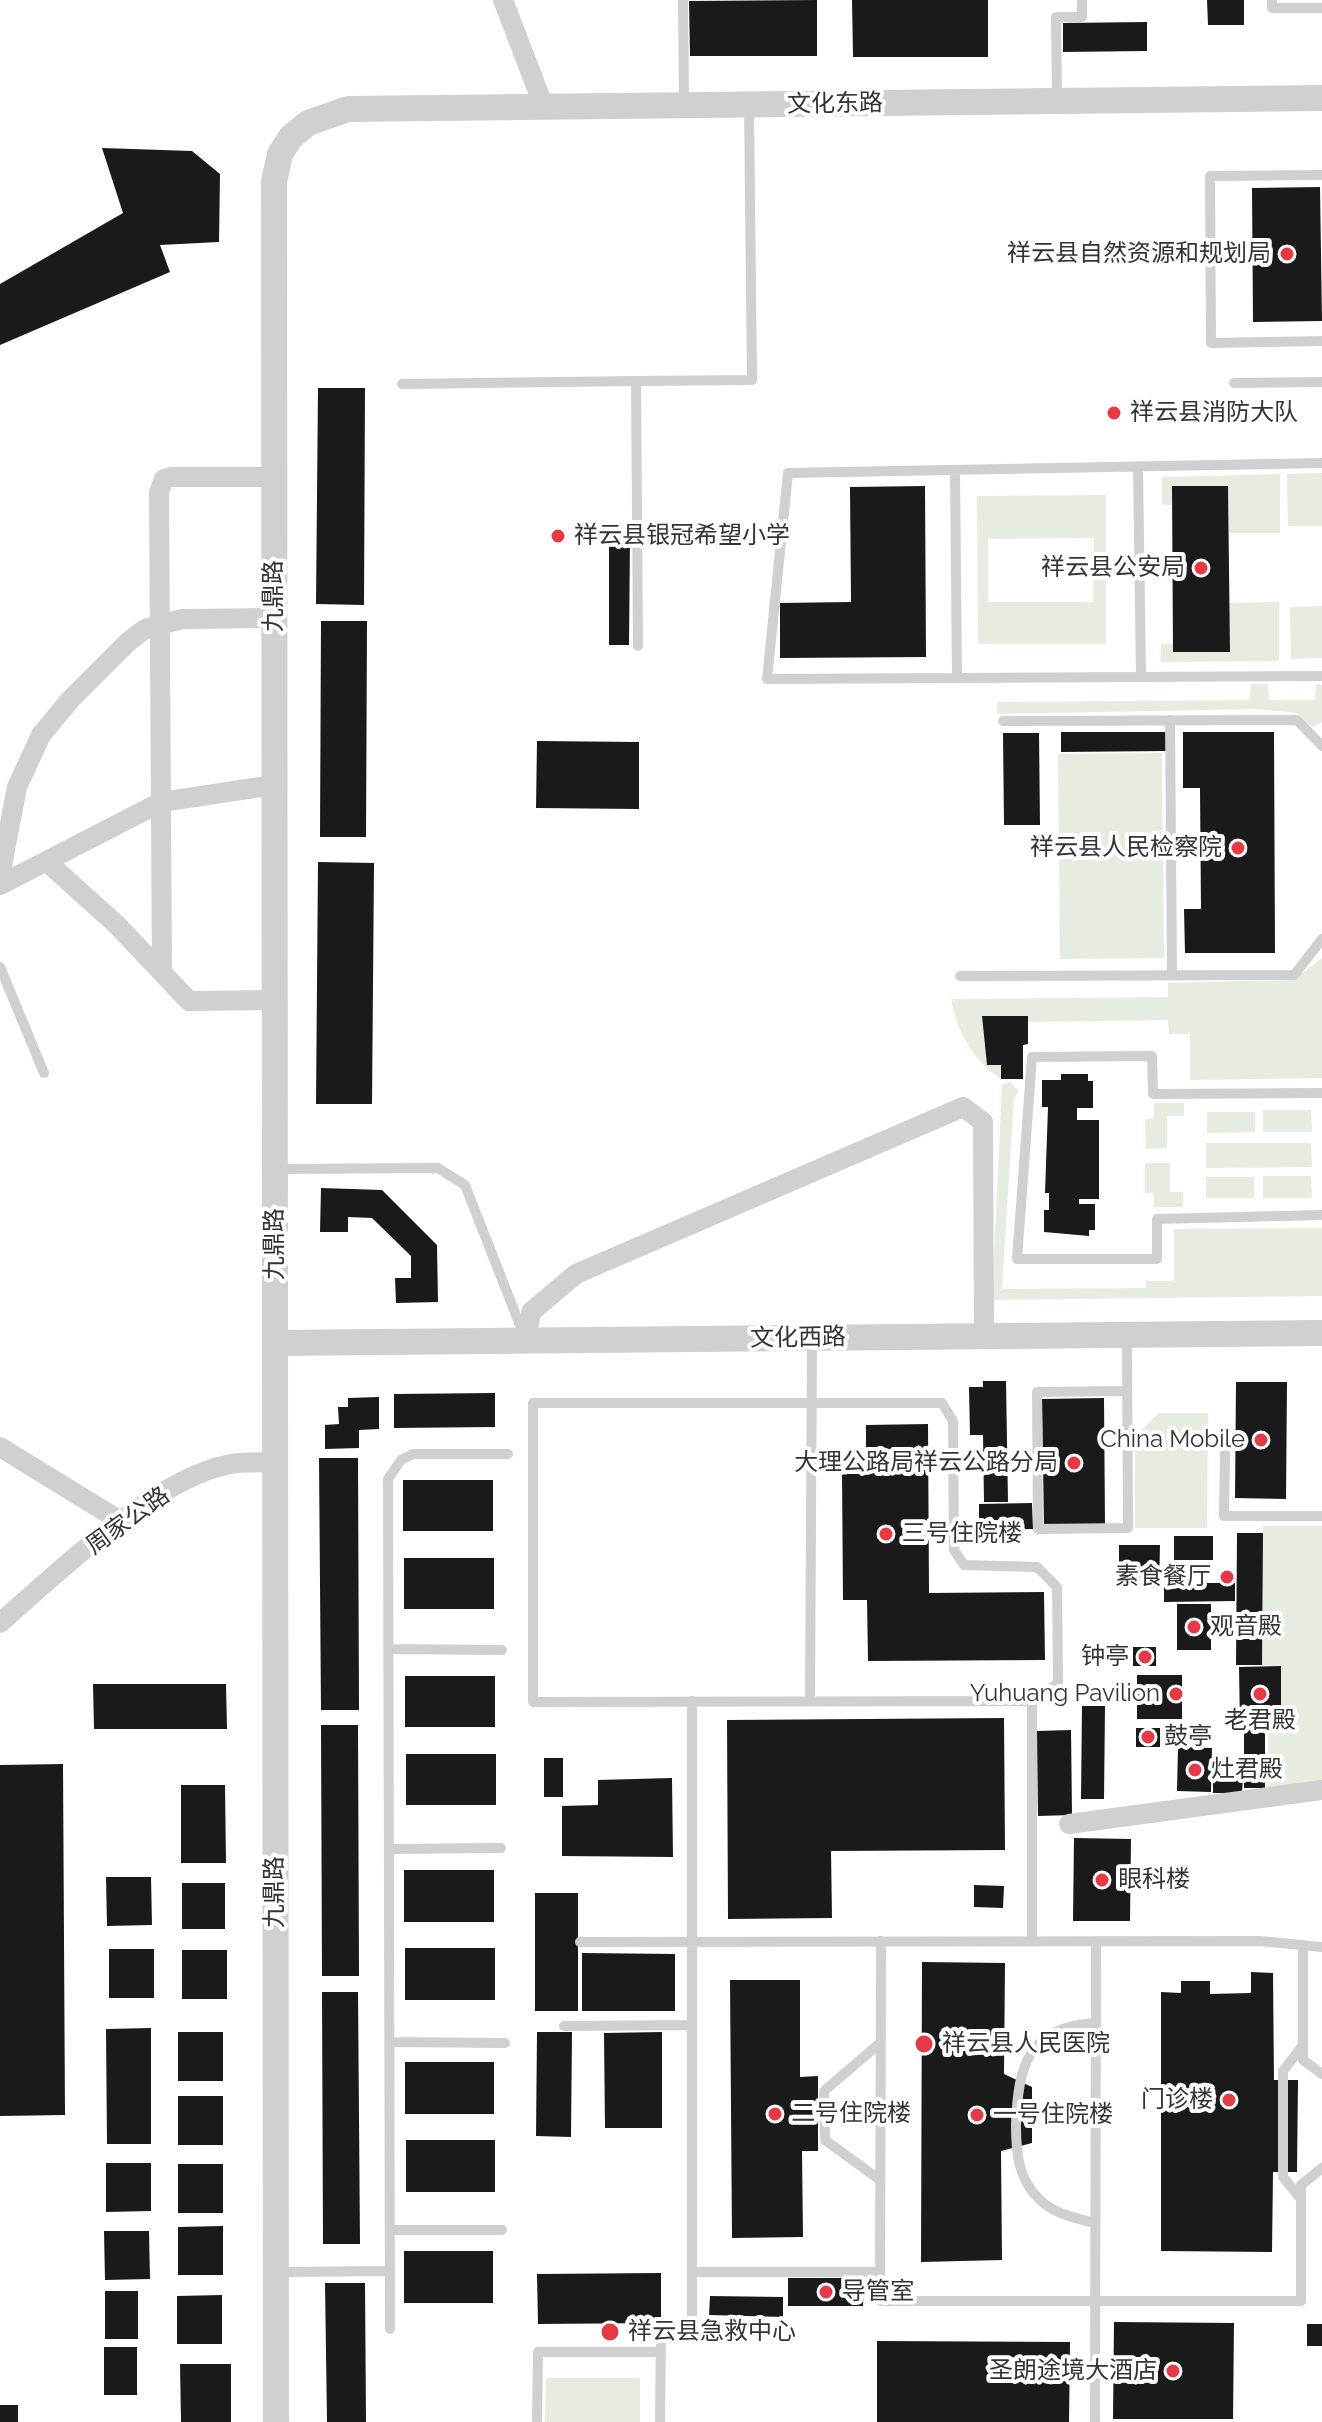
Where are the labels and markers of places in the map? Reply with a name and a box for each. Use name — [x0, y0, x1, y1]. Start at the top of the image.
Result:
place label: 祥云县自然资源和规划局 — [1007, 240, 1271, 268]
marker: 祥云县自然资源和规划局 — [1278, 245, 1296, 263]
place label: 祥云县消防大队 — [1130, 399, 1298, 427]
marker: 祥云县消防大队 — [1105, 404, 1123, 422]
place label: 祥云县银冠希望小学 — [574, 522, 790, 550]
marker: 祥云县银冠希望小学 — [549, 527, 567, 545]
place label: 祥云县公安局 — [1041, 554, 1185, 582]
marker: 祥云县公安局 — [1192, 559, 1210, 577]
place label: 祥云县人民检察院 — [1030, 834, 1222, 862]
marker: 祥云县人民检察院 — [1229, 839, 1247, 857]
place label: China Mobile — [1100, 1426, 1245, 1454]
marker: China Mobile — [1252, 1431, 1270, 1449]
place label: 大理公路局祥云公路分局 — [794, 1449, 1058, 1477]
marker: 大理公路局祥云公路分局 — [1065, 1454, 1083, 1472]
place label: 三号住院楼 — [902, 1520, 1022, 1548]
marker: 三号住院楼 — [877, 1525, 895, 1543]
place label: 素食餐厅 — [1115, 1563, 1211, 1591]
marker: 素食餐厅 — [1218, 1568, 1236, 1586]
place label: 观音殿 — [1210, 1613, 1282, 1641]
marker: 观音殿 — [1185, 1618, 1203, 1636]
place label: 钟亭 — [1081, 1643, 1129, 1671]
marker: 钟亭 — [1136, 1648, 1154, 1666]
place label: Yuhuang Pavilion — [970, 1680, 1160, 1708]
marker: Yuhuang Pavilion — [1167, 1685, 1185, 1703]
marker: 老君殿 — [1251, 1685, 1269, 1703]
place label: 老君殿 — [1224, 1707, 1296, 1735]
place label: 鼓亭 — [1164, 1723, 1212, 1751]
marker: 鼓亭 — [1139, 1728, 1157, 1746]
place label: 灶君殿 — [1211, 1756, 1283, 1784]
marker: 灶君殿 — [1186, 1761, 1204, 1779]
place label: 眼科楼 — [1118, 1866, 1190, 1894]
marker: 眼科楼 — [1093, 1871, 1111, 1889]
place label: 祥云县人民医院 — [942, 2030, 1110, 2058]
marker: 祥云县人民医院 — [913, 2033, 935, 2055]
place label: 门诊楼 — [1141, 2086, 1213, 2114]
marker: 门诊楼 — [1220, 2091, 1238, 2109]
place label: 二号住院楼 — [791, 2100, 911, 2128]
place label: 一号住院楼 — [993, 2101, 1113, 2129]
marker: 二号住院楼 — [766, 2105, 784, 2123]
marker: 一号住院楼 — [968, 2106, 986, 2124]
place label: 导管室 — [842, 2278, 914, 2306]
marker: 导管室 — [817, 2283, 835, 2301]
place label: 祥云县急救中心 — [628, 2318, 796, 2346]
marker: 祥云县急救中心 — [599, 2321, 621, 2343]
place label: 圣朗途境大酒店 — [989, 2357, 1157, 2385]
marker: 圣朗途境大酒店 — [1164, 2362, 1182, 2380]

